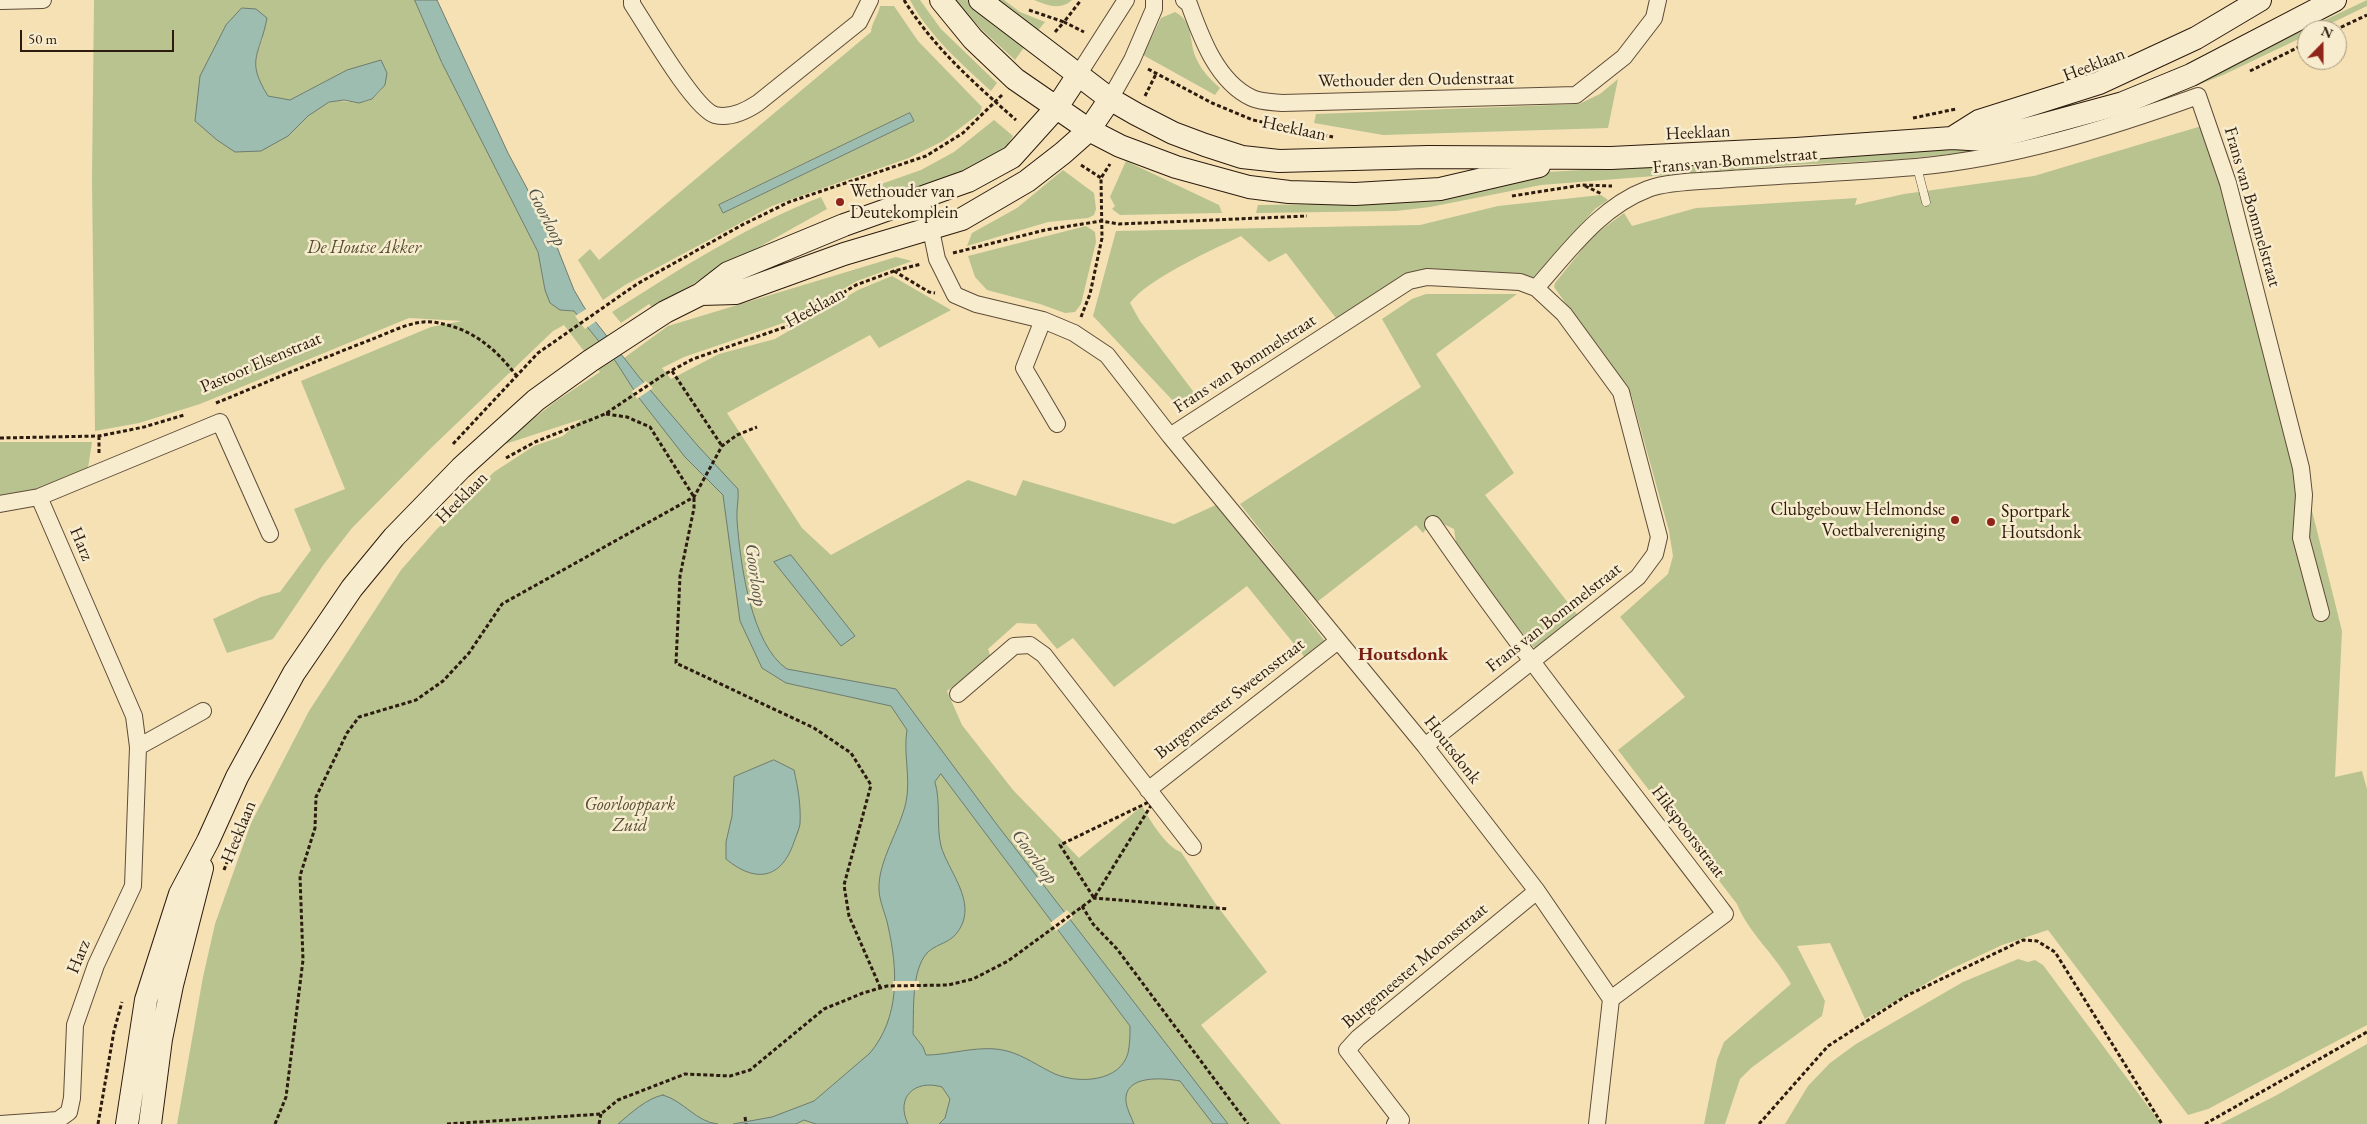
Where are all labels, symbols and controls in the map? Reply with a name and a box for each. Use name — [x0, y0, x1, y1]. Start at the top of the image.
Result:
scale bar — [22, 20, 176, 52]
north arrow — [2297, 20, 2347, 70]
text: N — [2319, 22, 2336, 42]
text: 50 m — [28, 29, 57, 48]
street label: Heeklaan — [2060, 43, 2128, 87]
street label: Wethouder den Oudenstraat — [1318, 67, 1514, 93]
street label: Heeklaan — [1260, 112, 1328, 146]
street label: Heeklaan — [1665, 121, 1731, 145]
street label: Frans van Bommelstraat — [2219, 124, 2285, 290]
street label: Frans van Bommelstraat — [1652, 143, 1818, 179]
place label: Wethouder van Deutekomplein — [850, 181, 958, 223]
water label: Goorloop — [522, 184, 570, 250]
marker: Wethouder van Deutekomplein — [834, 196, 846, 208]
park label: De Houtse Akker — [307, 237, 421, 259]
street label: Heeklaan — [781, 283, 849, 333]
street label: Frans van Bommelstraat — [1170, 310, 1320, 418]
street label: Pastoor Elsenstraat — [197, 328, 325, 398]
street label: Heeklaan — [431, 467, 493, 529]
place label: Clubgebouw Helmondse Voetbalvereniging — [1770, 499, 1945, 542]
place label: Sportpark Houtsdonk — [2001, 501, 2081, 544]
marker: Clubgebouw Helmondse Voetbalvereniging — [1949, 514, 1961, 526]
marker: Sportpark Houtsdonk — [1985, 516, 1997, 528]
street label: Harz — [64, 524, 98, 564]
water label: Goorloop — [739, 542, 771, 608]
street label: Frans van Bommelstraat — [1482, 559, 1626, 677]
street label: Burgemeester Sweensstraat — [1151, 634, 1309, 764]
district label: Houtsdonk — [1358, 644, 1448, 666]
street label: Houtsdonk — [1419, 712, 1485, 788]
street label: Hikspoorsstraat — [1646, 782, 1730, 882]
park label: Goorlooppark Zuid — [585, 794, 675, 836]
street label: Heeklaan — [217, 798, 261, 866]
water label: Goorloop — [1006, 825, 1062, 889]
street label: Burgemeester Moonsstraat — [1338, 899, 1492, 1033]
street label: Harz — [63, 937, 95, 977]

